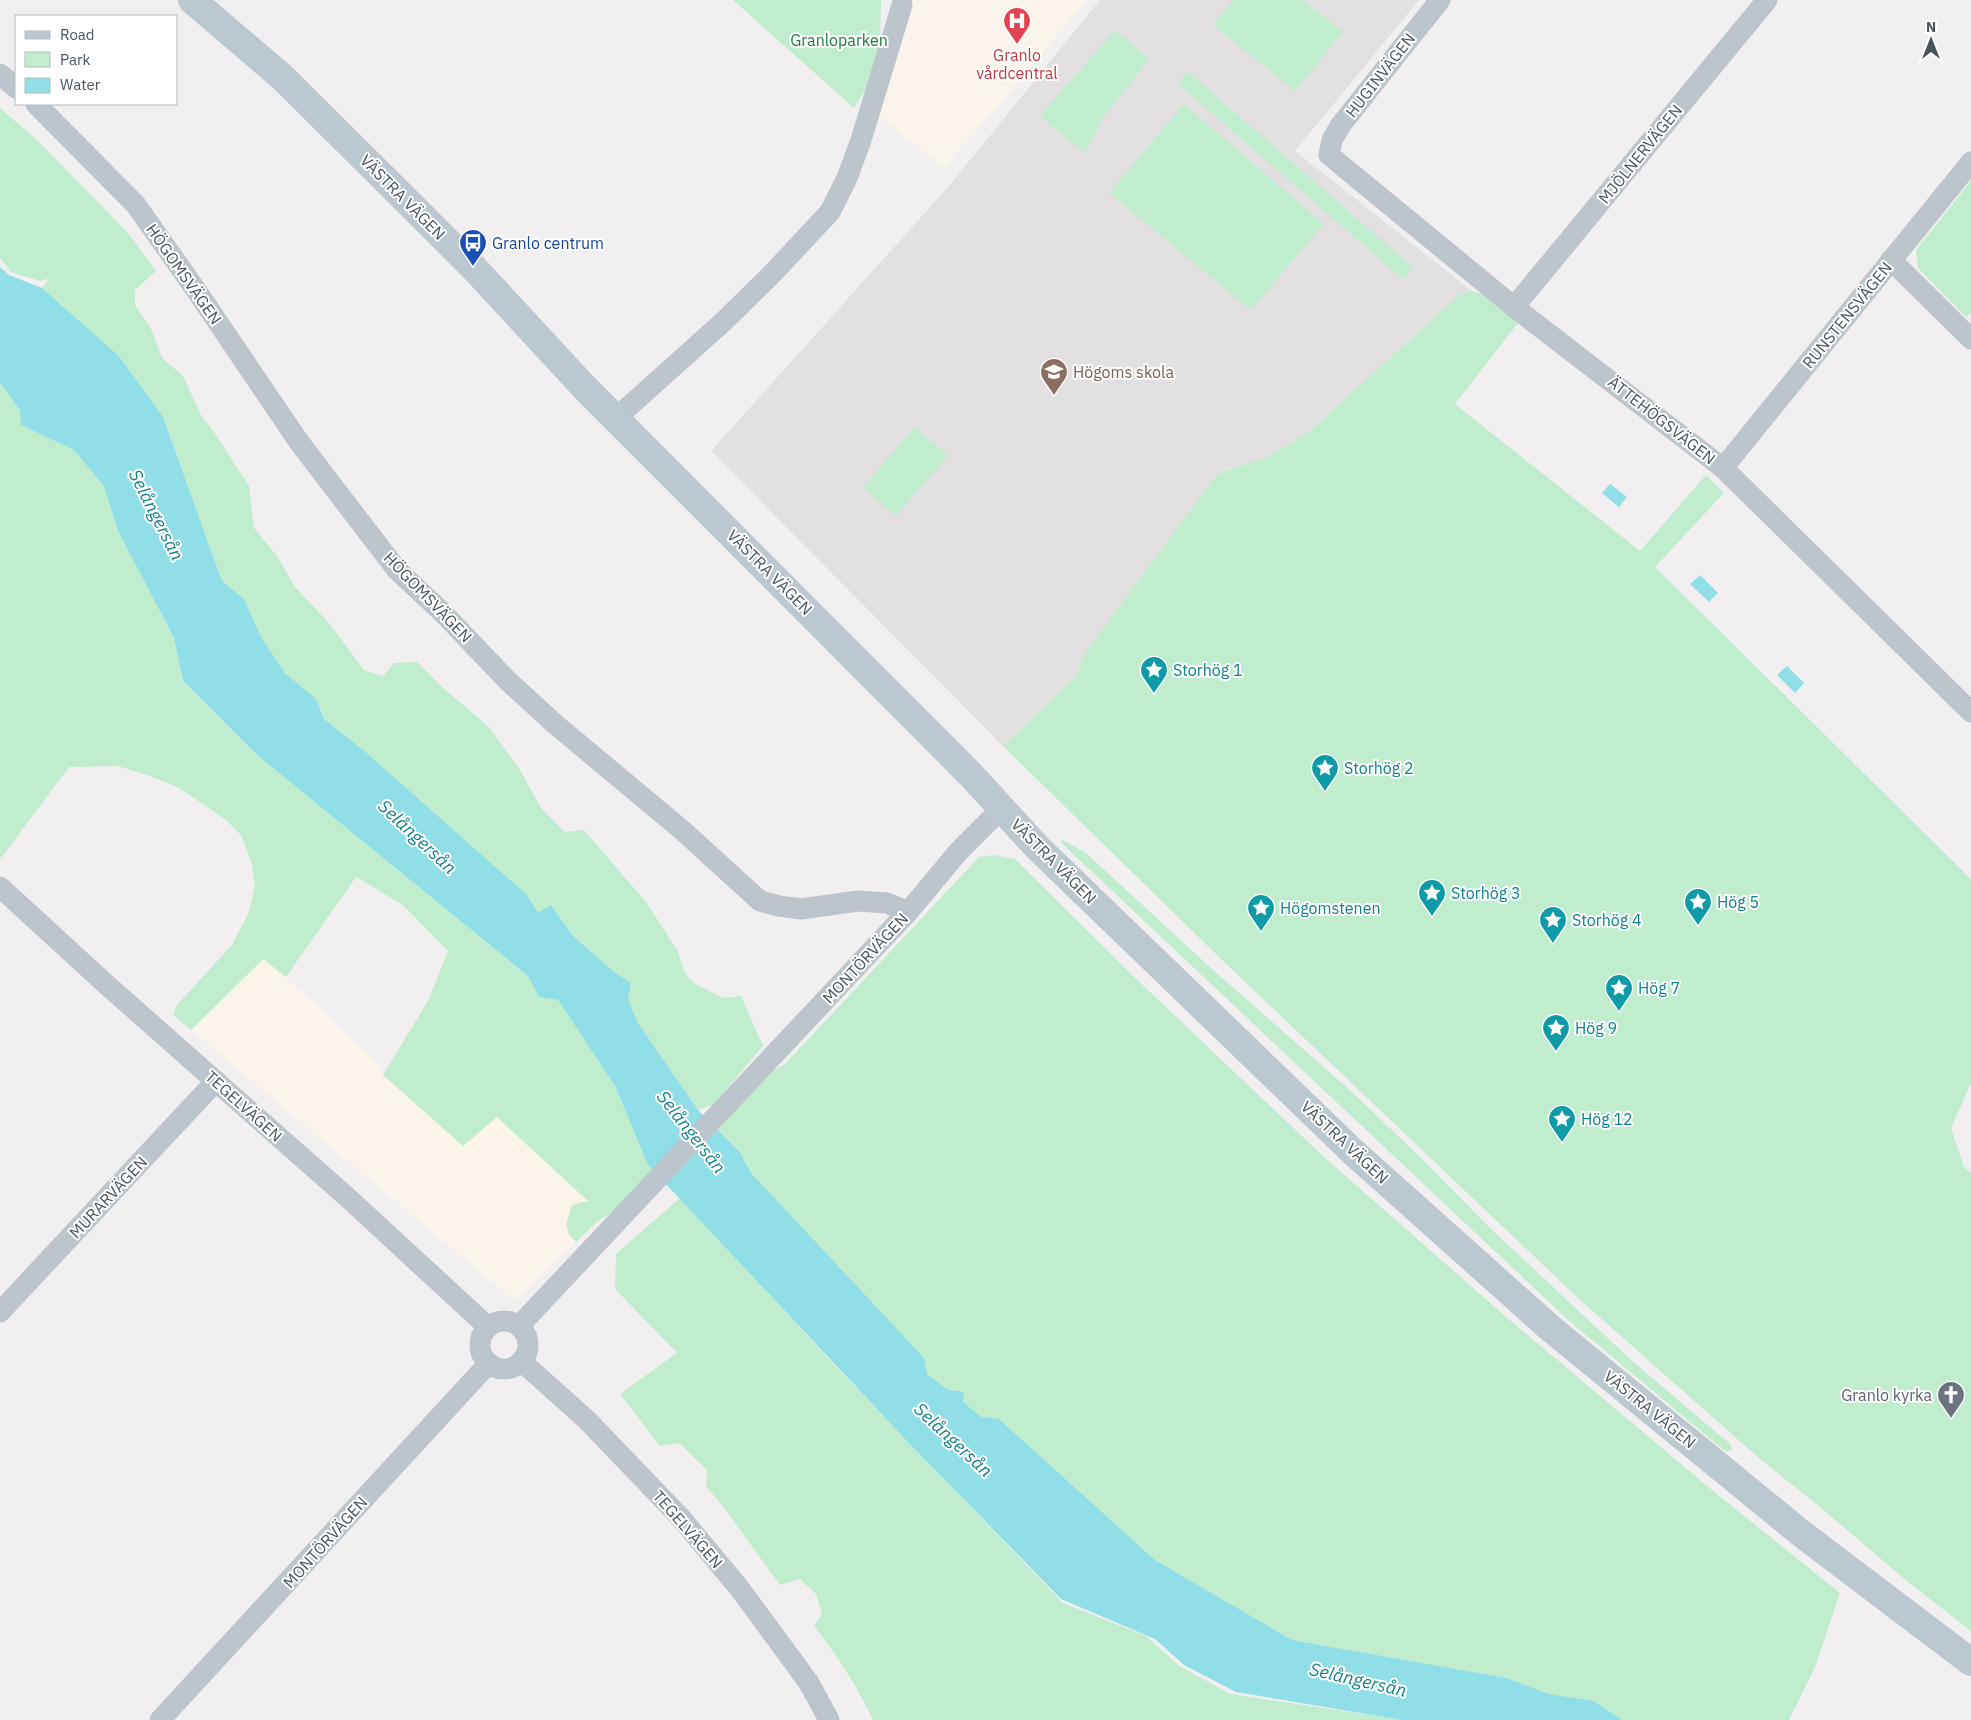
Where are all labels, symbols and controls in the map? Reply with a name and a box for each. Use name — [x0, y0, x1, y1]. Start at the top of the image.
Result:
hospital icon: Granlo vårdcentral — [1002, 6, 1032, 45]
legend — [15, 15, 178, 105]
north arrow — [1906, 15, 1956, 65]
text: N — [1926, 18, 1936, 36]
text: Road — [60, 25, 95, 44]
street label: HUGINVÄGEN — [1341, 29, 1419, 121]
park label: Granloparken — [790, 30, 888, 50]
place label: Granlo vårdcentral — [976, 45, 1058, 83]
text: Park — [60, 50, 90, 69]
text: Water — [60, 75, 101, 94]
street label: MJÖLNERVÄGEN — [1594, 100, 1686, 208]
street label: VÄSTRA VÄGEN — [356, 150, 450, 244]
street label: HÖGOMSVÄGEN — [142, 220, 226, 328]
bus stop icon: Granlo centrum — [458, 228, 488, 267]
place label: Granlo centrum — [492, 233, 604, 253]
street label: RUNSTENSVÄGEN — [1798, 258, 1896, 372]
school or university icon: Högoms skola — [1039, 357, 1069, 396]
place label: Högoms skola — [1073, 362, 1174, 382]
street label: ÄTTEHÖGSVÄGEN — [1604, 372, 1720, 468]
water label: Selångersån — [124, 465, 189, 564]
street label: VÄSTRA VÄGEN — [723, 525, 817, 619]
street label: HÖGOMSVÄGEN — [380, 548, 476, 646]
place icon: Storhög 1 — [1139, 655, 1169, 694]
place label: Storhög 1 — [1173, 660, 1243, 680]
place icon: Storhög 2 — [1310, 753, 1340, 792]
place label: Storhög 2 — [1344, 758, 1414, 778]
water label: Selångersån — [373, 794, 461, 879]
street label: VÄSTRA VÄGEN — [1007, 814, 1101, 908]
place icon: Storhög 3 — [1417, 878, 1447, 917]
place label: Storhög 3 — [1451, 883, 1521, 903]
place icon: Hög 5 — [1683, 887, 1713, 926]
place label: Hög 5 — [1717, 892, 1759, 912]
place icon: Högomstenen — [1246, 893, 1276, 932]
place label: Högomstenen — [1280, 898, 1381, 918]
place icon: Storhög 4 — [1538, 905, 1568, 944]
street label: MONTÖRVÄGEN — [818, 909, 912, 1007]
place label: Storhög 4 — [1572, 910, 1642, 930]
place icon: Hög 7 — [1604, 973, 1634, 1012]
place label: Hög 7 — [1638, 978, 1680, 998]
place icon: Hög 9 — [1541, 1013, 1571, 1052]
place label: Hög 9 — [1575, 1018, 1617, 1038]
street label: TEGELVÄGEN — [201, 1066, 287, 1146]
water label: Selångersån — [652, 1086, 731, 1178]
street label: VÄSTRA VÄGEN — [1297, 1096, 1393, 1188]
place icon: Hög 12 — [1547, 1104, 1577, 1143]
place label: Hög 12 — [1581, 1109, 1633, 1129]
street label: MURARVÄGEN — [65, 1152, 151, 1242]
street label: VÄSTRA VÄGEN — [1600, 1366, 1700, 1452]
church icon: Granlo kyrka — [1936, 1380, 1966, 1419]
place label: Granlo kyrka — [1841, 1385, 1932, 1405]
water label: Selångersån — [909, 1397, 997, 1482]
street label: TEGELVÄGEN — [649, 1486, 727, 1572]
street label: MONTÖRVÄGEN — [279, 1492, 371, 1592]
water label: Selångersån — [1307, 1657, 1409, 1702]

